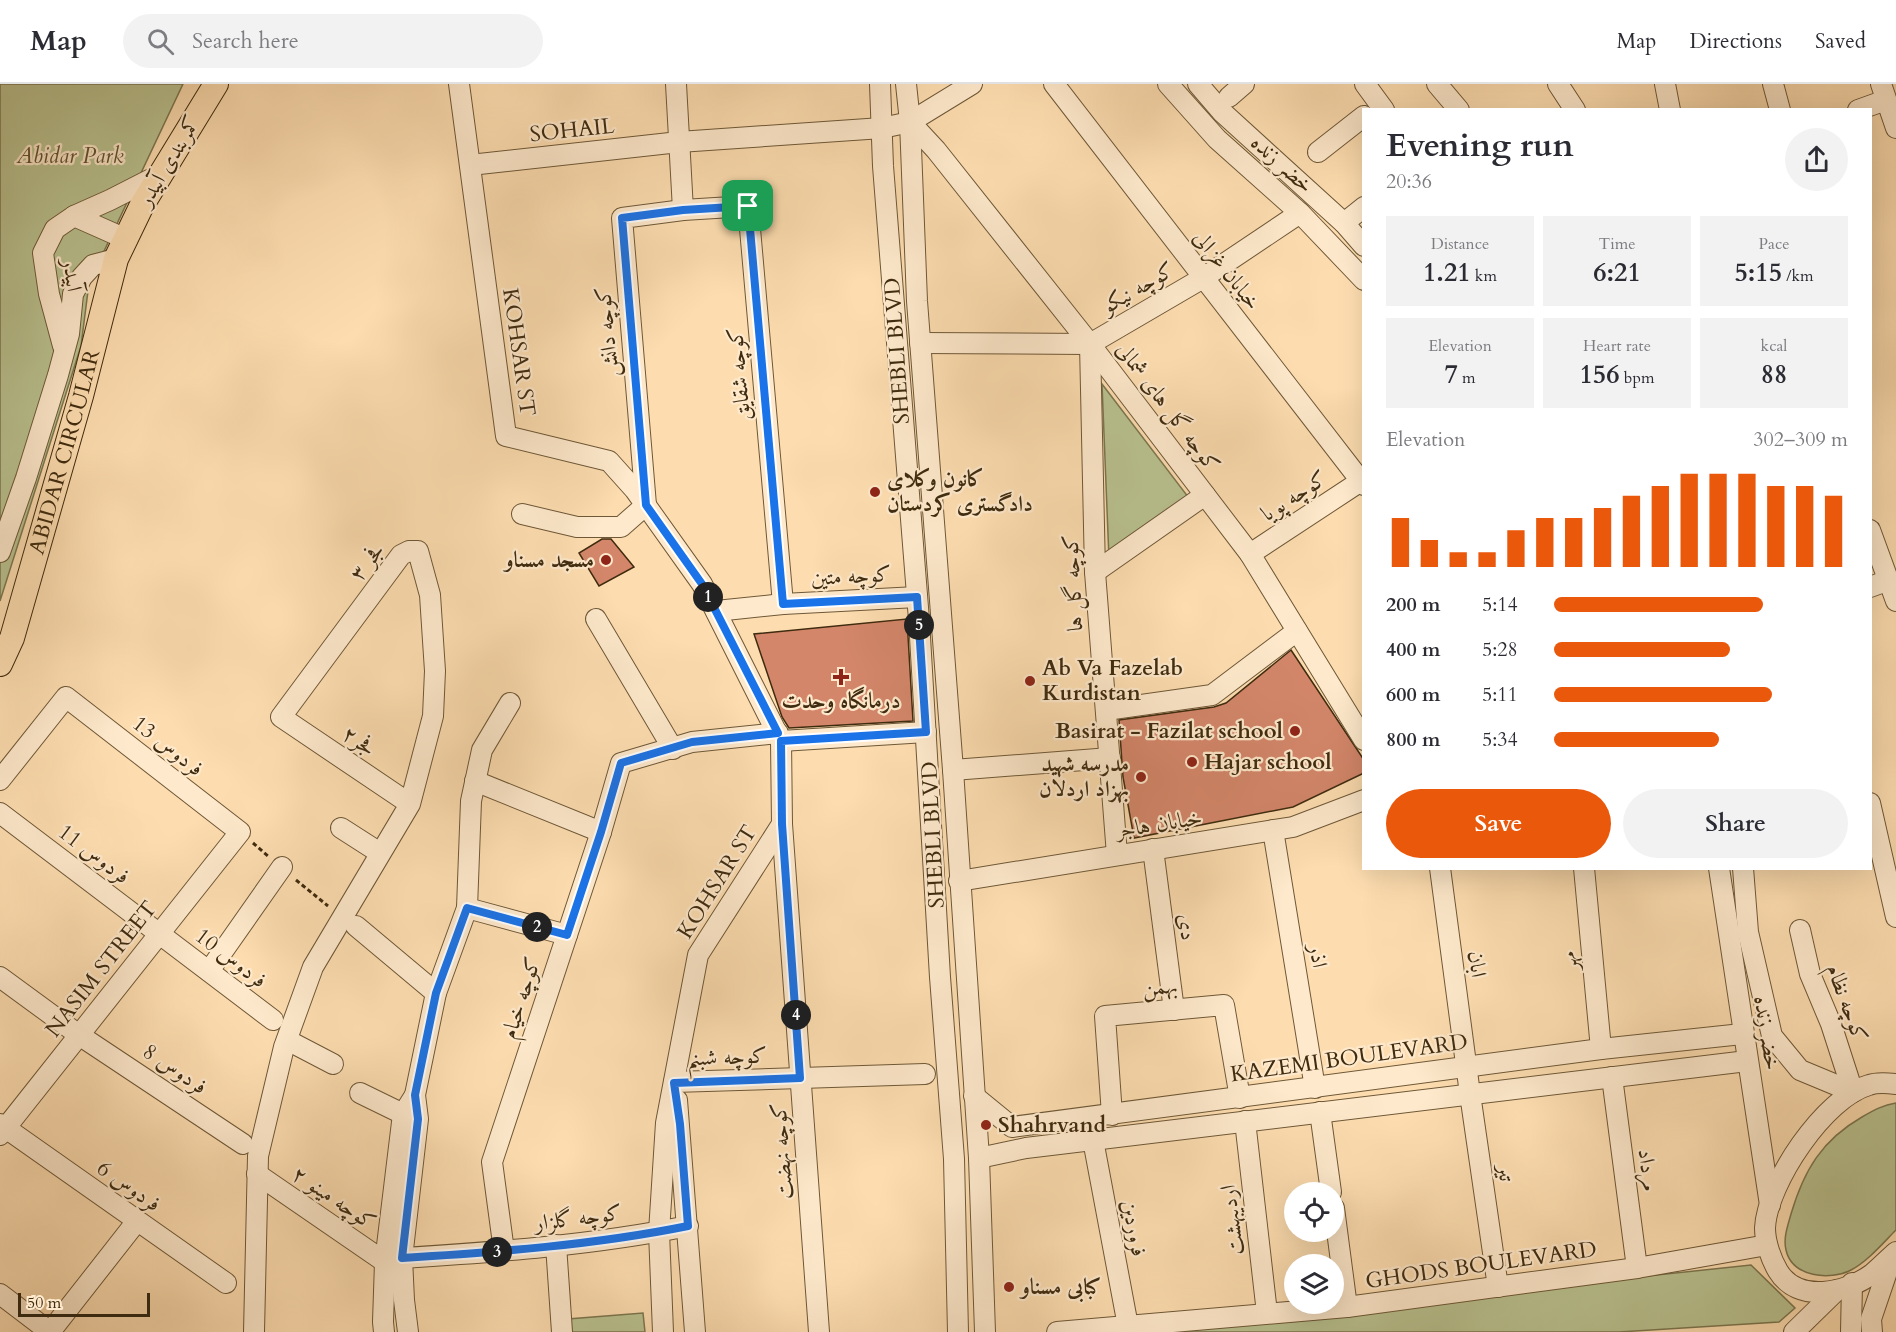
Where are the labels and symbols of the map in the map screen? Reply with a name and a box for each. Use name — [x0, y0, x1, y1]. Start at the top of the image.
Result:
street label: کمربندی آبیدر — [129, 110, 208, 214]
street label: SOHAIL — [528, 111, 616, 149]
street label: خضر زنده — [1244, 128, 1320, 200]
park label: Abidar Park — [15, 141, 124, 171]
pin — [722, 180, 773, 231]
street label: خیابان غزالی — [1186, 224, 1268, 316]
street label: آبیدر — [54, 254, 90, 296]
street label: کوچه نیکو — [1094, 255, 1180, 322]
street label: SHEBLI BLVD — [877, 277, 917, 425]
street label: KOHSAR ST — [495, 286, 543, 418]
street label: کوچه دانش — [588, 286, 626, 378]
street label: کوچه شقایق — [720, 326, 758, 422]
street label: کوچه گل های شمالی — [1109, 336, 1227, 478]
street label: ABIDAR CIRCULAR — [22, 346, 107, 558]
street label: کوچه پویا — [1255, 463, 1333, 529]
place label: کانون وکلای دادگستری کردستان — [887, 464, 1033, 519]
marker: کانون وکلای دادگستری کردستان — [868, 485, 882, 499]
street label: کوچه گل ها — [1055, 534, 1091, 632]
street label: فجر ۳ — [343, 537, 391, 587]
place label: مسجد مسناو — [503, 545, 594, 575]
marker: مسجد مسناو — [599, 553, 613, 567]
street label: کوچه متین — [810, 559, 892, 593]
pin: 1 — [693, 582, 723, 612]
pin: 5 — [904, 610, 934, 640]
place label: Ab Va Fazelab Kurdistan — [1042, 653, 1183, 708]
marker: درمانگاه وحدت — [832, 668, 850, 686]
marker: Ab Va Fazelab Kurdistan — [1023, 674, 1037, 688]
place label: درمانگاه وحدت — [781, 686, 901, 716]
street label: فردوس 13 — [126, 709, 210, 783]
place label: Basirat - Fazilat school — [1055, 716, 1284, 746]
street label: فجر۲ — [336, 719, 382, 763]
marker: Basirat - Fazilat school — [1288, 724, 1302, 738]
place label: Hajar school — [1204, 747, 1332, 777]
place label: مدرسه شهید بهزاد اردلان — [1039, 749, 1129, 804]
marker: Hajar school — [1185, 755, 1199, 769]
street label: SHEBLI BLVD — [914, 761, 952, 909]
marker: مدرسه شهید بهزاد اردلان — [1134, 770, 1148, 784]
street label: خیابان هاجر — [1112, 802, 1204, 846]
street label: فردوس 11 — [52, 817, 136, 891]
street label: KOHSAR ST — [670, 819, 764, 945]
street label: NASIM STREET — [38, 895, 164, 1043]
pin: 2 — [522, 912, 552, 942]
street label: دی — [1170, 912, 1204, 942]
street label: فردوس 10 — [189, 921, 273, 995]
street label: اذر — [1301, 940, 1335, 970]
street label: ابان — [1460, 949, 1494, 979]
street label: مهر — [1553, 950, 1585, 974]
street label: کوچه خیام — [494, 953, 552, 1044]
street label: کوچه نظام — [1815, 960, 1875, 1048]
street label: بهمن — [1141, 971, 1179, 1003]
street label: خضر زنده — [1746, 994, 1788, 1072]
pin: 4 — [781, 1000, 811, 1030]
street label: KAZEMI BOULEVARD — [1228, 1027, 1470, 1089]
street label: فردوس 8 — [137, 1037, 213, 1101]
street label: کوچه شبنم — [687, 1041, 768, 1079]
street label: کوچه نهضت — [764, 1102, 800, 1200]
place label: Shahrvand — [998, 1110, 1107, 1140]
marker: Shahrvand — [979, 1118, 993, 1132]
street label: مرداد — [1631, 1147, 1665, 1193]
street label: فردوس 6 — [91, 1153, 167, 1219]
street label: کوچه مینو ۲ — [286, 1159, 382, 1237]
street label: تیر — [1490, 1161, 1522, 1184]
street label: اردیبهشت — [1213, 1183, 1251, 1257]
street label: فروردین — [1114, 1197, 1154, 1259]
street label: کوچه گلزار — [531, 1198, 623, 1238]
street label: GHODS BOULEVARD — [1363, 1234, 1599, 1296]
pin: 3 — [482, 1237, 512, 1267]
place label: کبابی مسناو — [1019, 1272, 1101, 1303]
marker: کبابی مسناو — [1002, 1280, 1016, 1294]
scale bar — [18, 1290, 150, 1318]

